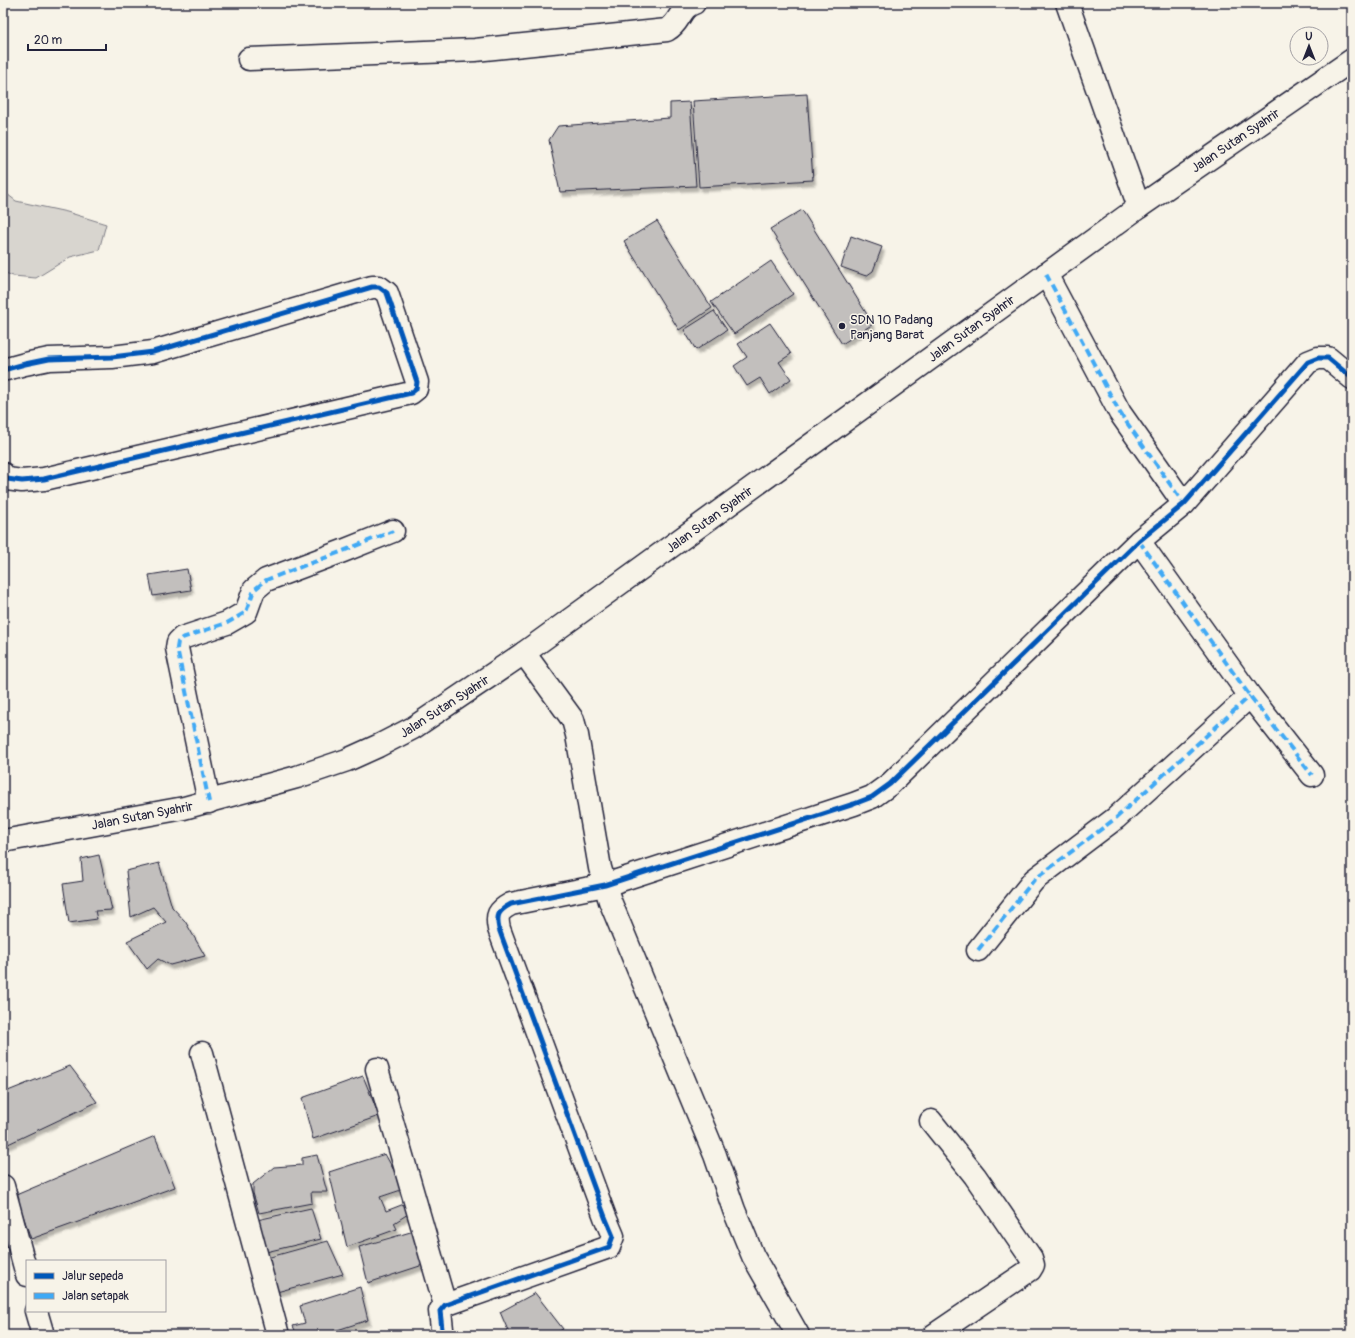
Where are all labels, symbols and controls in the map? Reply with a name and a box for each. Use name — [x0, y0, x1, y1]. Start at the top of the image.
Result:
scale bar — [28, 26, 106, 52]
north arrow — [1289, 26, 1329, 66]
text: U — [1305, 30, 1313, 43]
text: 20 m — [34, 33, 63, 48]
street label: Jalan Sutan Syahrir — [1188, 105, 1283, 176]
street label: Jalan Sutan Syahrir — [925, 292, 1018, 366]
place label: SDN 10 Padang Panjang Barat — [850, 312, 933, 343]
marker: SDN 10 Padang Panjang Barat — [837, 321, 847, 331]
street label: Jalan Sutan Syahrir — [663, 483, 756, 557]
street label: Jalan Sutan Syahrir — [397, 672, 493, 742]
street label: Jalan Sutan Syahrir — [90, 798, 195, 834]
legend — [26, 1260, 166, 1312]
text: Jalur sepeda — [62, 1269, 124, 1284]
text: Jalan setapak — [62, 1289, 129, 1304]

